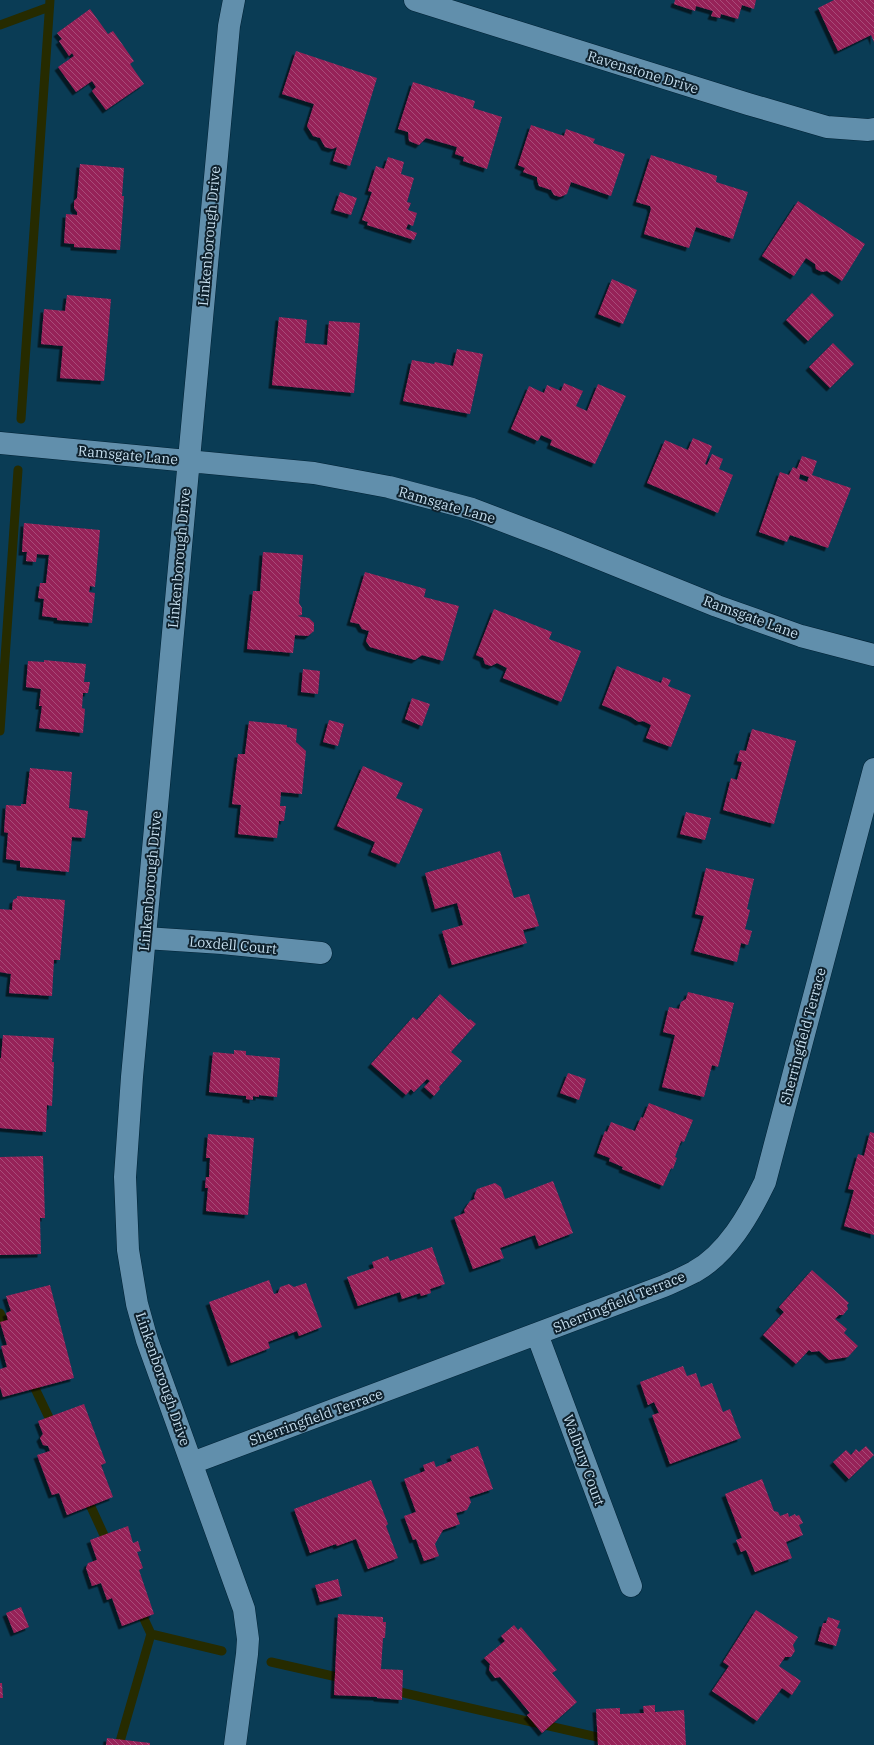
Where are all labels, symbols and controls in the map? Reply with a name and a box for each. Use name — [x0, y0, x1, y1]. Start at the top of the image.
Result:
street label: Ravenstone Drive — [585, 47, 701, 97]
street label: Linkenborough Drive — [194, 165, 224, 307]
street label: Ramsgate Lane — [77, 442, 179, 468]
street label: Ramsgate Lane — [396, 483, 498, 527]
street label: Linkenborough Drive — [164, 487, 194, 629]
street label: Ramsgate Lane — [701, 591, 801, 643]
street label: Linkenborough Drive — [135, 810, 165, 952]
street label: Loxdell Court — [188, 932, 278, 958]
street label: Sherringfield Terrace — [776, 966, 830, 1106]
street label: Sherringfield Terrace — [550, 1267, 688, 1337]
street label: Linkenborough Drive — [132, 1310, 194, 1448]
street label: Sherringfield Terrace — [247, 1384, 385, 1450]
street label: Walbury Court — [559, 1412, 609, 1508]

